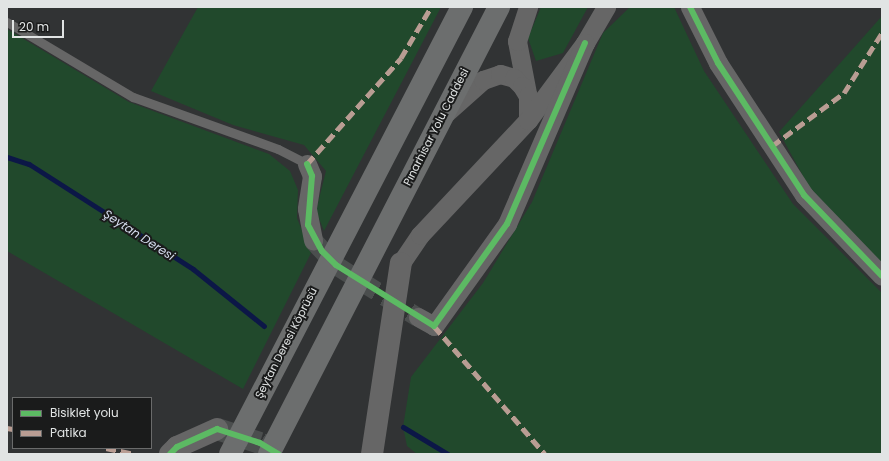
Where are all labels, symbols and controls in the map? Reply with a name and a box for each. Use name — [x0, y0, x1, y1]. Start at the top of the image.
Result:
scale bar — [14, 12, 66, 38]
text: 20 m — [19, 18, 49, 35]
street label: Pınarhisar Yolu Caddesi — [401, 66, 471, 188]
water label: Şeytan Deresi — [101, 207, 177, 263]
street label: Şeytan Deresi Köprüsü — [252, 285, 320, 401]
legend — [12, 397, 152, 449]
text: Bisiklet yolu — [50, 404, 119, 421]
text: Patika — [50, 424, 87, 441]

